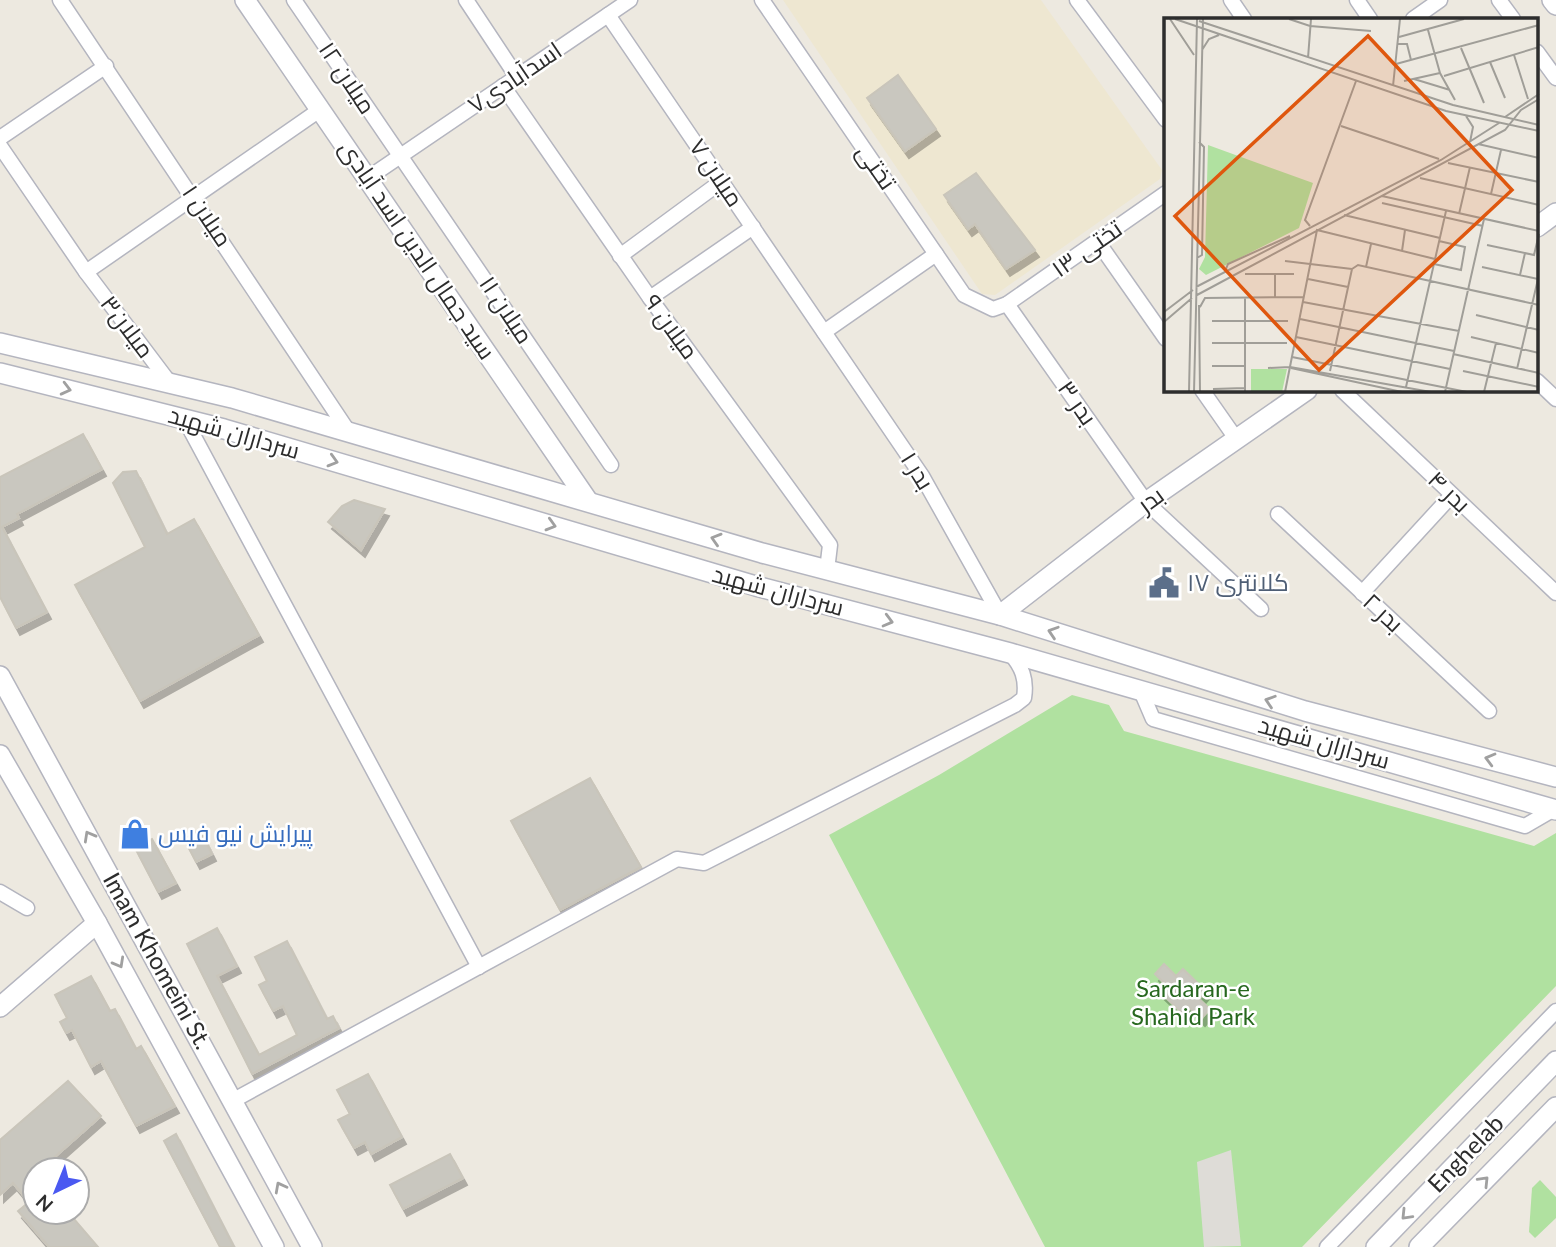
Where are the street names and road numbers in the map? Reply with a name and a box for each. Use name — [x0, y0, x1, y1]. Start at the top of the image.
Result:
street label: اسدآبادی۷ — [462, 35, 567, 120]
street label: میلان ۱۲ — [313, 36, 383, 119]
street label: میلان ۷ — [683, 133, 750, 212]
street label: سید جمال الدین اسد آبادی — [333, 134, 502, 365]
street label: تختی — [850, 138, 904, 196]
street label: میلان ۱ — [176, 179, 239, 252]
street label: تختی ۱۳ — [1045, 213, 1128, 283]
street label: میلان ۱۱ — [473, 270, 540, 349]
street label: میلان ۹ — [638, 288, 705, 365]
street label: میلان۳ — [95, 289, 161, 364]
street label: بدر ۳ — [1053, 374, 1104, 430]
street label: سرداران شهید — [165, 399, 303, 465]
street label: بدر ۱ — [896, 446, 941, 494]
street label: بدر ۴ — [1423, 464, 1477, 518]
street label: بدر — [1130, 480, 1169, 519]
street label: سرداران شهید — [709, 558, 847, 622]
street label: بدر ۲ — [1358, 586, 1410, 638]
street label: سرداران شهید — [1255, 709, 1393, 775]
street label: Imam Khomeini St. — [98, 867, 219, 1054]
street label: Enghelab — [1421, 1108, 1509, 1198]

